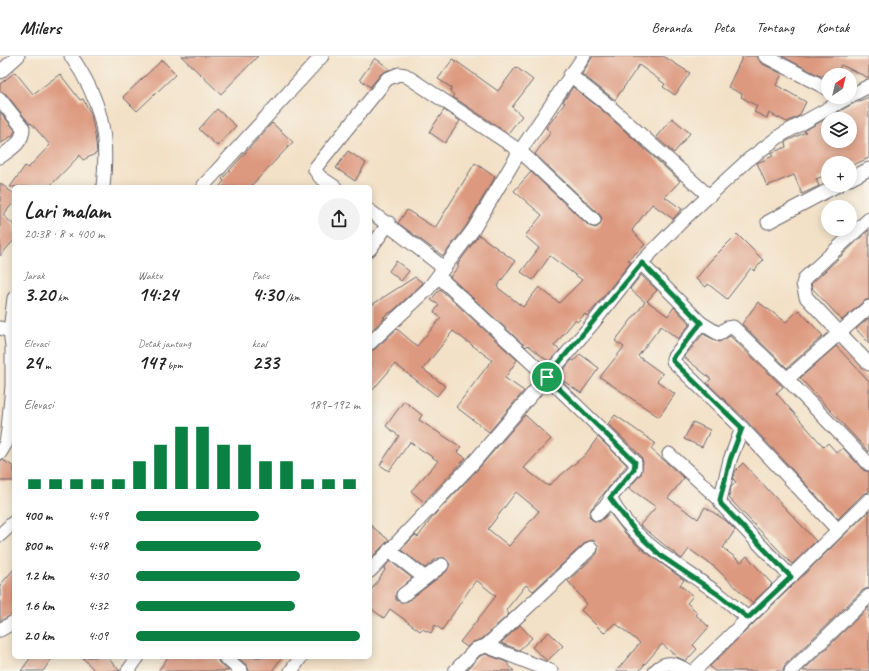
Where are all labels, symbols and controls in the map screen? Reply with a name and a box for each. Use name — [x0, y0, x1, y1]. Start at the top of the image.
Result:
text: Milers — [20, 16, 61, 40]
text: Beranda — [652, 19, 692, 36]
text: Peta — [714, 19, 735, 36]
text: Tentang — [757, 19, 794, 36]
text: Kontak — [816, 19, 849, 36]
north arrow — [821, 68, 857, 104]
map controls — [821, 68, 857, 236]
button: layers — [821, 112, 857, 148]
button: + — [821, 156, 857, 192]
text: Lari malam — [24, 197, 110, 225]
button: share — [318, 198, 360, 240]
button: − — [821, 200, 857, 236]
text: 20:38 · 8 × 400 m — [24, 226, 105, 242]
text: Jarak — [24, 268, 44, 282]
text: Waktu — [138, 268, 162, 282]
text: Pace — [252, 268, 269, 282]
text: 3.20 — [24, 282, 55, 307]
text: 14:24 — [138, 282, 178, 307]
text: 4:30 — [252, 282, 283, 307]
text: km — [55, 290, 68, 304]
text: /km — [283, 290, 300, 304]
text: Elevasi — [24, 336, 49, 350]
text: Detak jantung — [138, 336, 191, 350]
text: kcal — [252, 336, 267, 350]
text: 24 — [24, 350, 42, 375]
text: 147 — [138, 350, 165, 375]
text: 233 — [252, 350, 279, 375]
text: m — [42, 358, 51, 372]
text: bpm — [165, 358, 183, 372]
pin — [530, 360, 564, 394]
icon: arrive — [536, 366, 558, 388]
text: Elevasi — [24, 397, 54, 413]
text: 189–192 m — [309, 397, 360, 413]
text: 400 m — [24, 508, 52, 524]
text: 4:49 — [88, 508, 108, 524]
text: 800 m — [24, 538, 52, 554]
text: 4:48 — [88, 538, 108, 554]
text: 1.2 km — [24, 568, 54, 584]
text: 4:30 — [88, 568, 108, 584]
text: 1.6 km — [24, 598, 55, 614]
text: 4:32 — [88, 598, 108, 614]
text: 2.0 km — [24, 628, 54, 644]
text: 4:09 — [88, 628, 108, 644]

